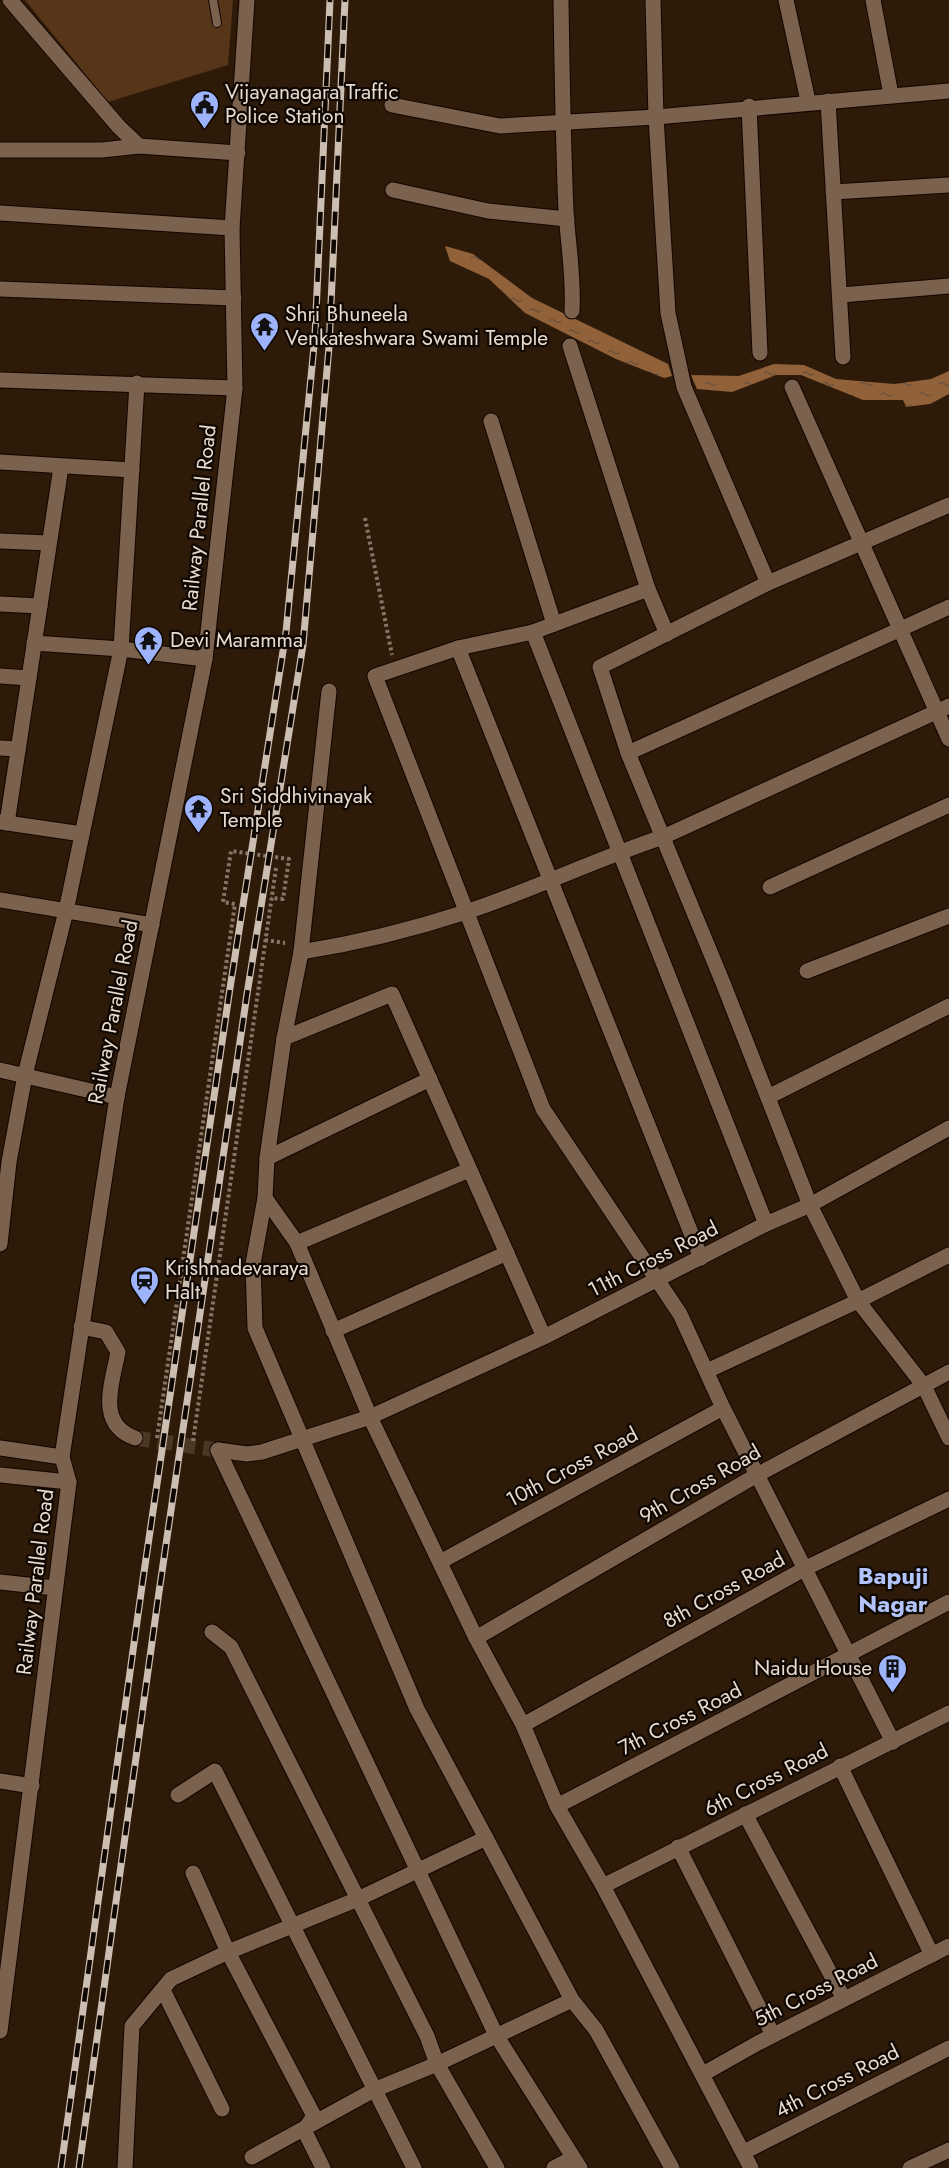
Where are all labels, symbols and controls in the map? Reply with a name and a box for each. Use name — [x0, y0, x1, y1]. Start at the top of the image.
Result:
place label: Vijayanagara Traffic Police Station — [225, 77, 399, 131]
public building icon: Vijayanagara Traffic Police Station — [188, 88, 220, 130]
place label: Shri Bhuneela Venkateshwara Swami Temple — [285, 299, 548, 353]
temple icon: Shri Bhuneela Venkateshwara Swami Temple — [248, 310, 280, 352]
street label: Railway Parallel Road — [174, 423, 224, 613]
temple icon: Devi Maramma — [133, 624, 165, 666]
place label: Devi Maramma — [170, 625, 303, 655]
place label: Sri Siddhivinayak Temple — [220, 781, 373, 835]
temple icon: Sri Siddhivinayak Temple — [183, 792, 215, 834]
street label: Railway Parallel Road — [80, 917, 146, 1107]
street label: 11th Cross Road — [583, 1213, 723, 1305]
place label: Krishnadevaraya Halt — [165, 1253, 309, 1307]
station icon: Krishnadevaraya Halt — [128, 1264, 160, 1306]
street label: 10th Cross Road — [501, 1420, 643, 1514]
street label: 9th Cross Road — [634, 1437, 766, 1531]
street label: Railway Parallel Road — [9, 1487, 61, 1677]
street label: 8th Cross Road — [658, 1544, 790, 1636]
district label: Bapuji Nagar — [858, 1558, 928, 1621]
building icon: Naidu House — [877, 1652, 909, 1694]
place label: Naidu House — [754, 1653, 872, 1683]
street label: 7th Cross Road — [613, 1675, 747, 1763]
street label: 6th Cross Road — [699, 1736, 833, 1824]
street label: 5th Cross Road — [749, 1946, 883, 2034]
street label: 4th Cross Road — [770, 2037, 904, 2125]

